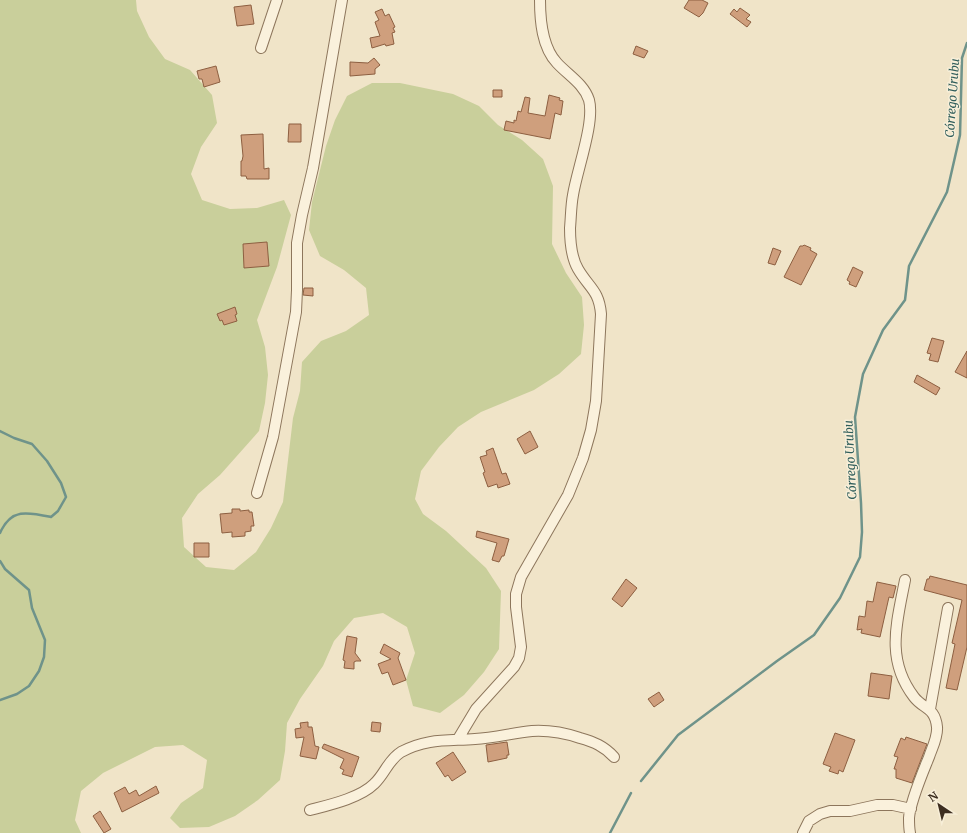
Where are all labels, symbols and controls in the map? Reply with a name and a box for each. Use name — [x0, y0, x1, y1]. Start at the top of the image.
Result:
water label: Córrego Urubu — [942, 58, 962, 138]
water label: Córrego Urubu — [840, 420, 860, 500]
north arrow — [919, 785, 959, 825]
text: N — [926, 788, 941, 805]

